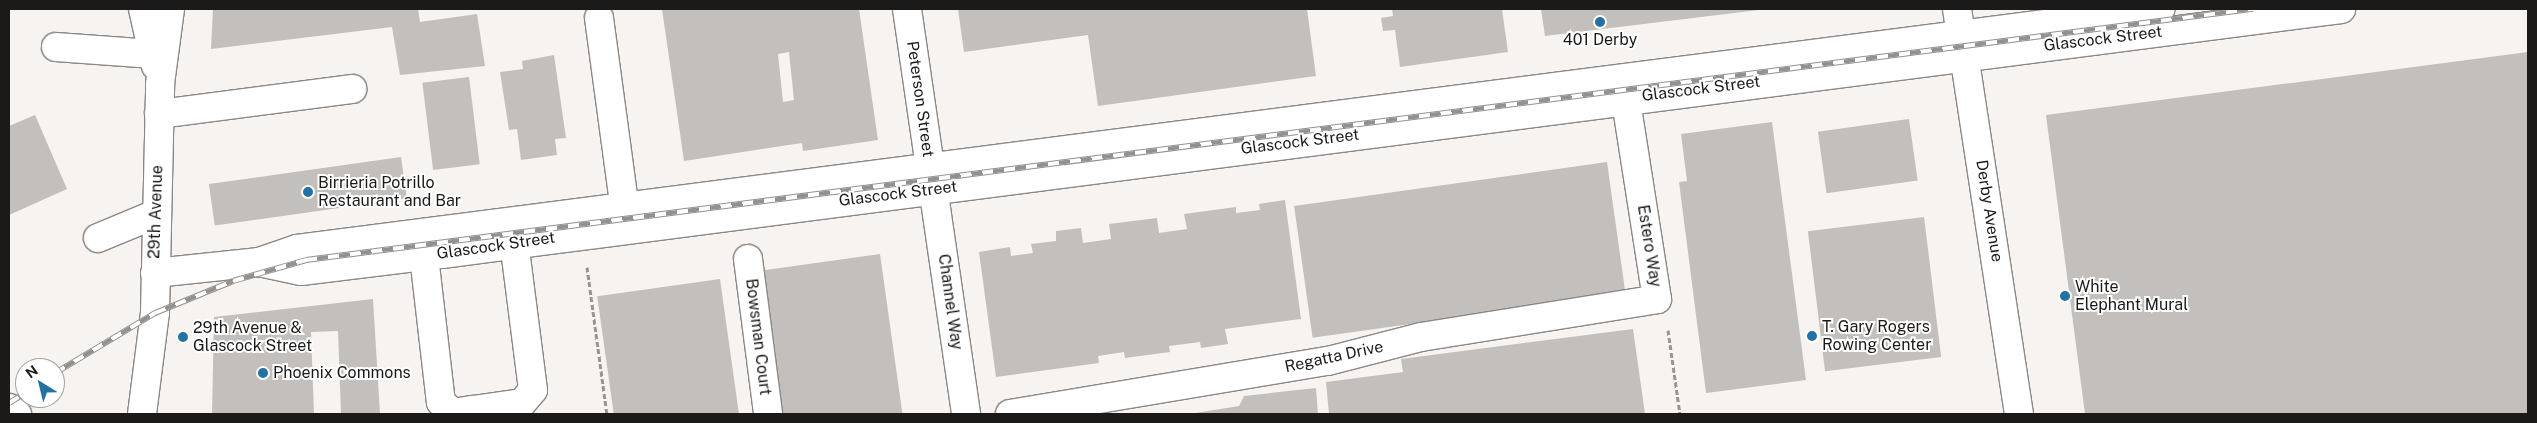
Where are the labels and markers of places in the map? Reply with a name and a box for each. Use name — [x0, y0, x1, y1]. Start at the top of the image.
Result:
marker: 401 Derby — [1594, 16, 1606, 28]
place label: 401 Derby — [1563, 30, 1637, 50]
place label: Birrieria Potrillo Restaurant and Bar — [318, 173, 461, 211]
marker: Birrieria Potrillo Restaurant and Bar — [302, 186, 314, 198]
place label: White Elephant Mural — [2075, 277, 2188, 315]
marker: White Elephant Mural — [2059, 290, 2071, 302]
place label: T. Gary Rogers Rowing Center — [1822, 317, 1931, 355]
place label: 29th Avenue & Glascock Street — [193, 318, 312, 356]
marker: T. Gary Rogers Rowing Center — [1806, 330, 1818, 342]
marker: 29th Avenue & Glascock Street — [177, 331, 189, 343]
place label: Phoenix Commons — [273, 363, 411, 383]
marker: Phoenix Commons — [257, 367, 269, 379]

